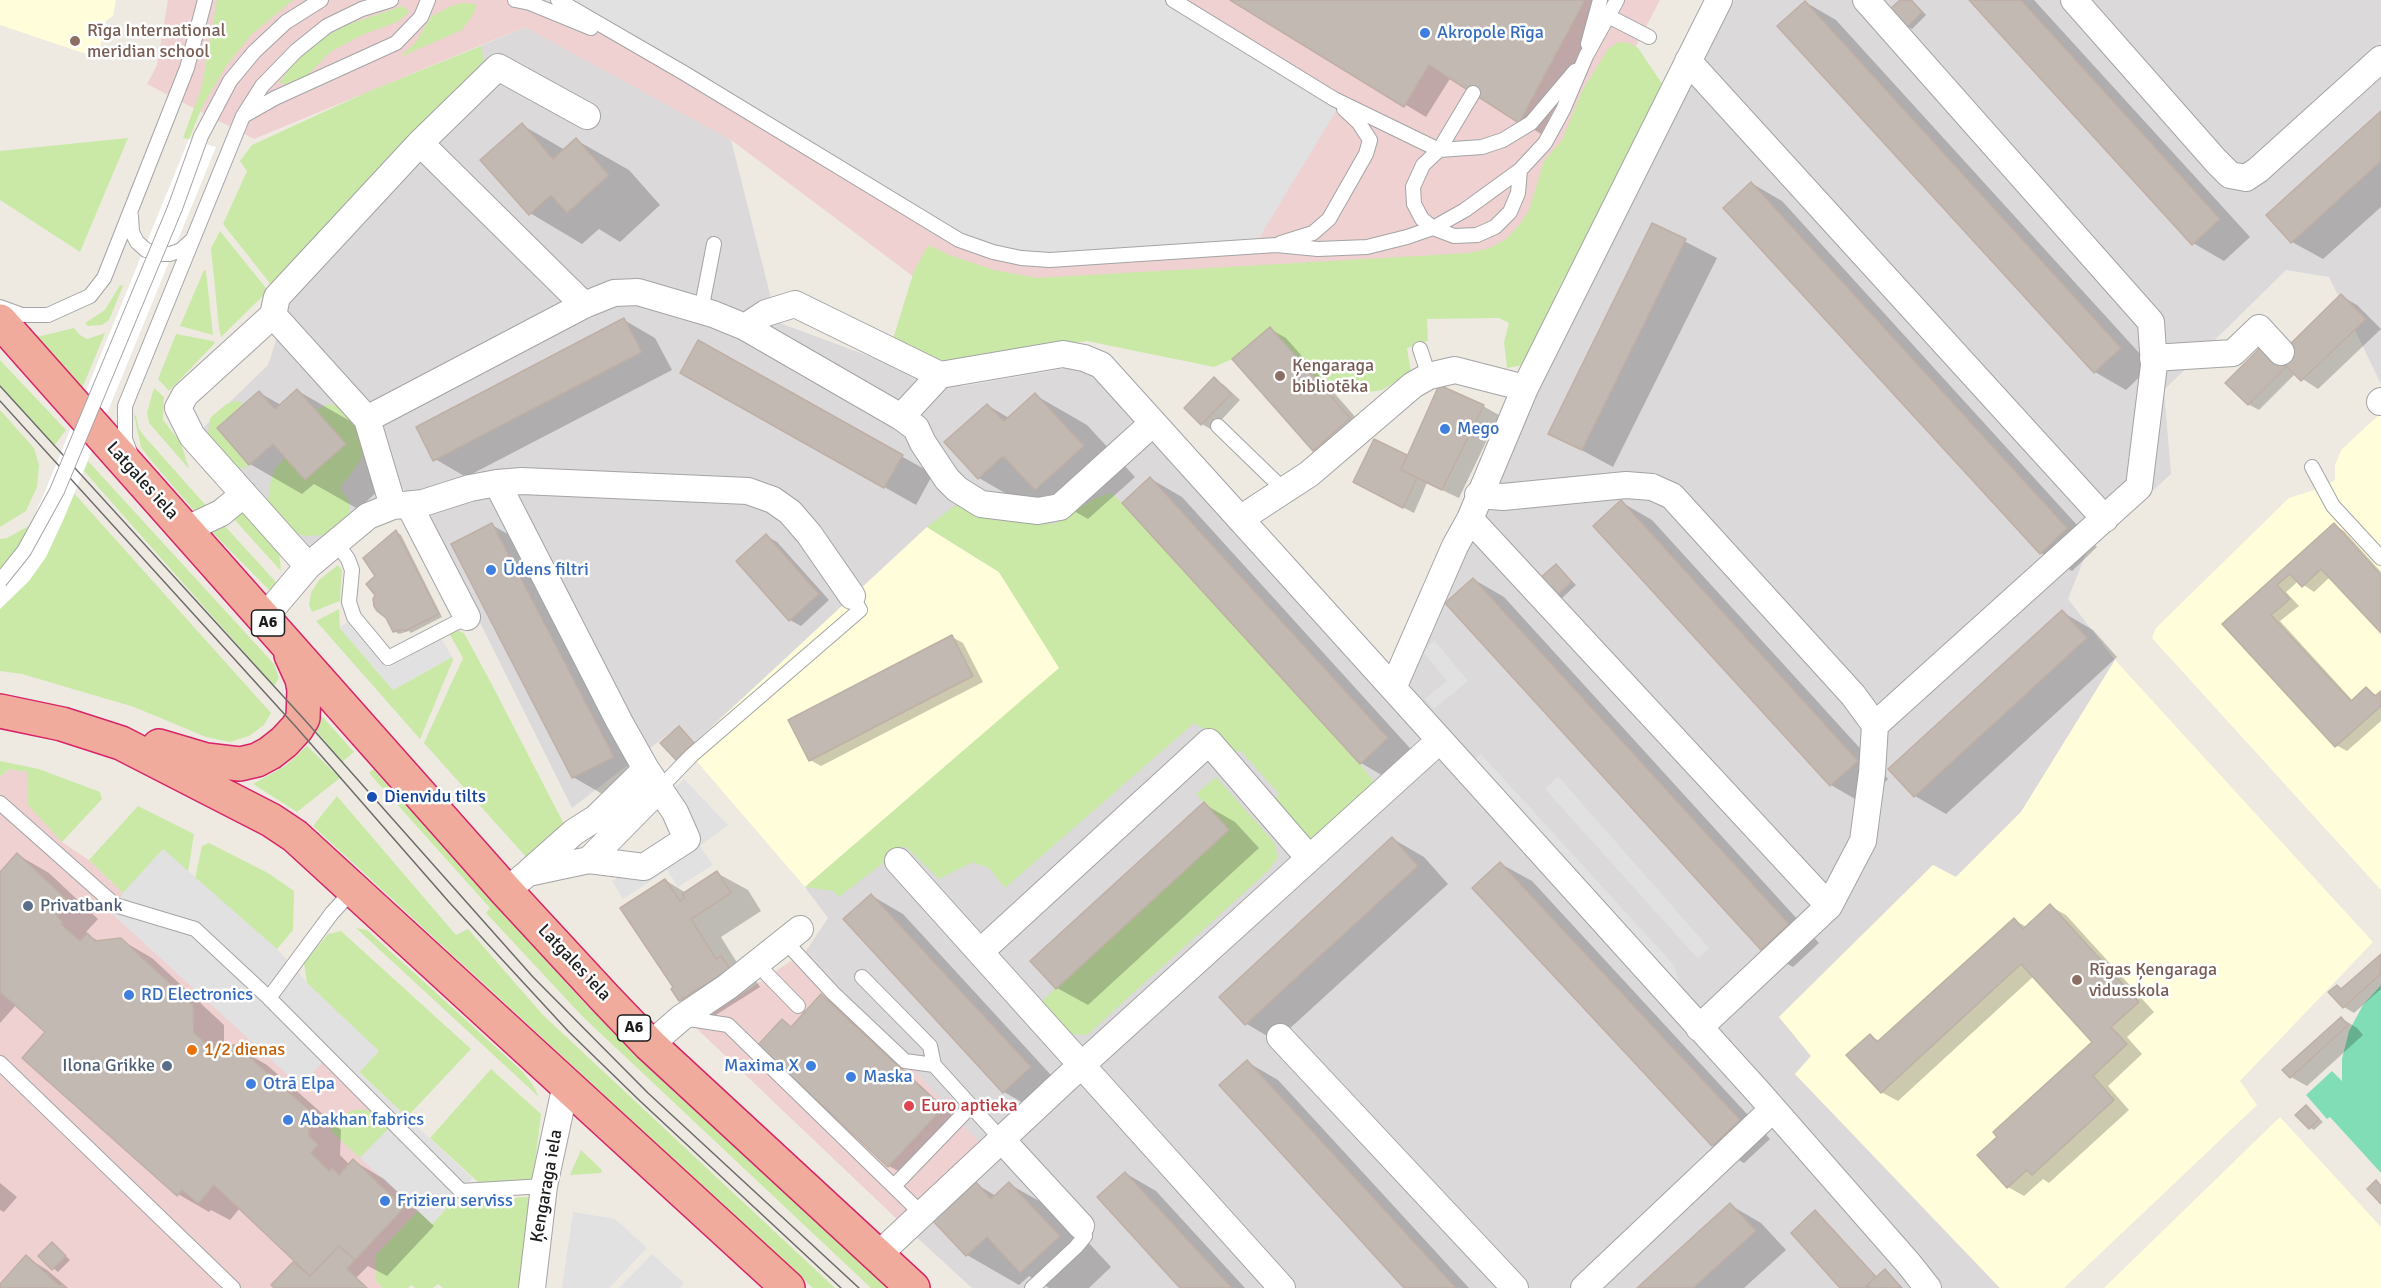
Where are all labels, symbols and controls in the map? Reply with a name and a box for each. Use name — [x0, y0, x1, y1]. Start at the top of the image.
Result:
place label: Rīga International meridian school — [87, 20, 226, 63]
place label: Akropole Rīga — [1437, 22, 1544, 44]
marker: Akropole Rīga — [1418, 26, 1432, 40]
marker: Rīga International meridian school — [68, 34, 82, 48]
place label: Ķengaraga bibliotēka — [1292, 355, 1374, 398]
marker: Ķengaraga bibliotēka — [1273, 369, 1287, 383]
place label: Mego — [1457, 418, 1499, 440]
marker: Mego — [1438, 422, 1452, 436]
street label: Latgales iela — [101, 438, 183, 524]
place label: Ūdens filtri — [503, 559, 589, 581]
marker: Ūdens filtri — [484, 563, 498, 577]
road number: A6 — [252, 610, 284, 636]
place label: Dienvidu tilts — [384, 786, 486, 808]
marker: Dienvidu tilts — [365, 790, 379, 804]
place label: Privatbank — [40, 895, 122, 917]
marker: Privatbank — [21, 899, 35, 913]
street label: Latgales iela — [533, 920, 615, 1006]
place label: Rīgas Ķengaraga vidusskola — [2089, 959, 2217, 1002]
marker: Rīgas Ķengaraga vidusskola — [2070, 973, 2084, 987]
place label: RD Electronics — [141, 984, 253, 1006]
marker: RD Electronics — [122, 988, 136, 1002]
road number: A6 — [618, 1015, 650, 1041]
place label: 1/2 dienas — [204, 1039, 285, 1061]
marker: 1/2 dienas — [185, 1043, 199, 1057]
place label: Ilona Grikke — [62, 1055, 155, 1077]
place label: Maxima X — [724, 1055, 799, 1077]
marker: Ilona Grikke — [160, 1059, 174, 1073]
marker: Maxima X — [804, 1059, 818, 1073]
place label: Maska — [863, 1066, 913, 1088]
marker: Maska — [844, 1070, 858, 1084]
place label: Otrā Elpa — [263, 1073, 335, 1095]
marker: Otrā Elpa — [244, 1077, 258, 1091]
place label: Euro aptieka — [921, 1095, 1018, 1117]
marker: Euro aptieka — [902, 1099, 916, 1113]
place label: Abakhan fabrics — [300, 1109, 424, 1131]
marker: Abakhan fabrics — [281, 1113, 295, 1127]
street label: Ķengaraga iela — [526, 1128, 568, 1244]
place label: Frizieru serviss — [397, 1190, 513, 1212]
marker: Frizieru serviss — [378, 1194, 392, 1208]

